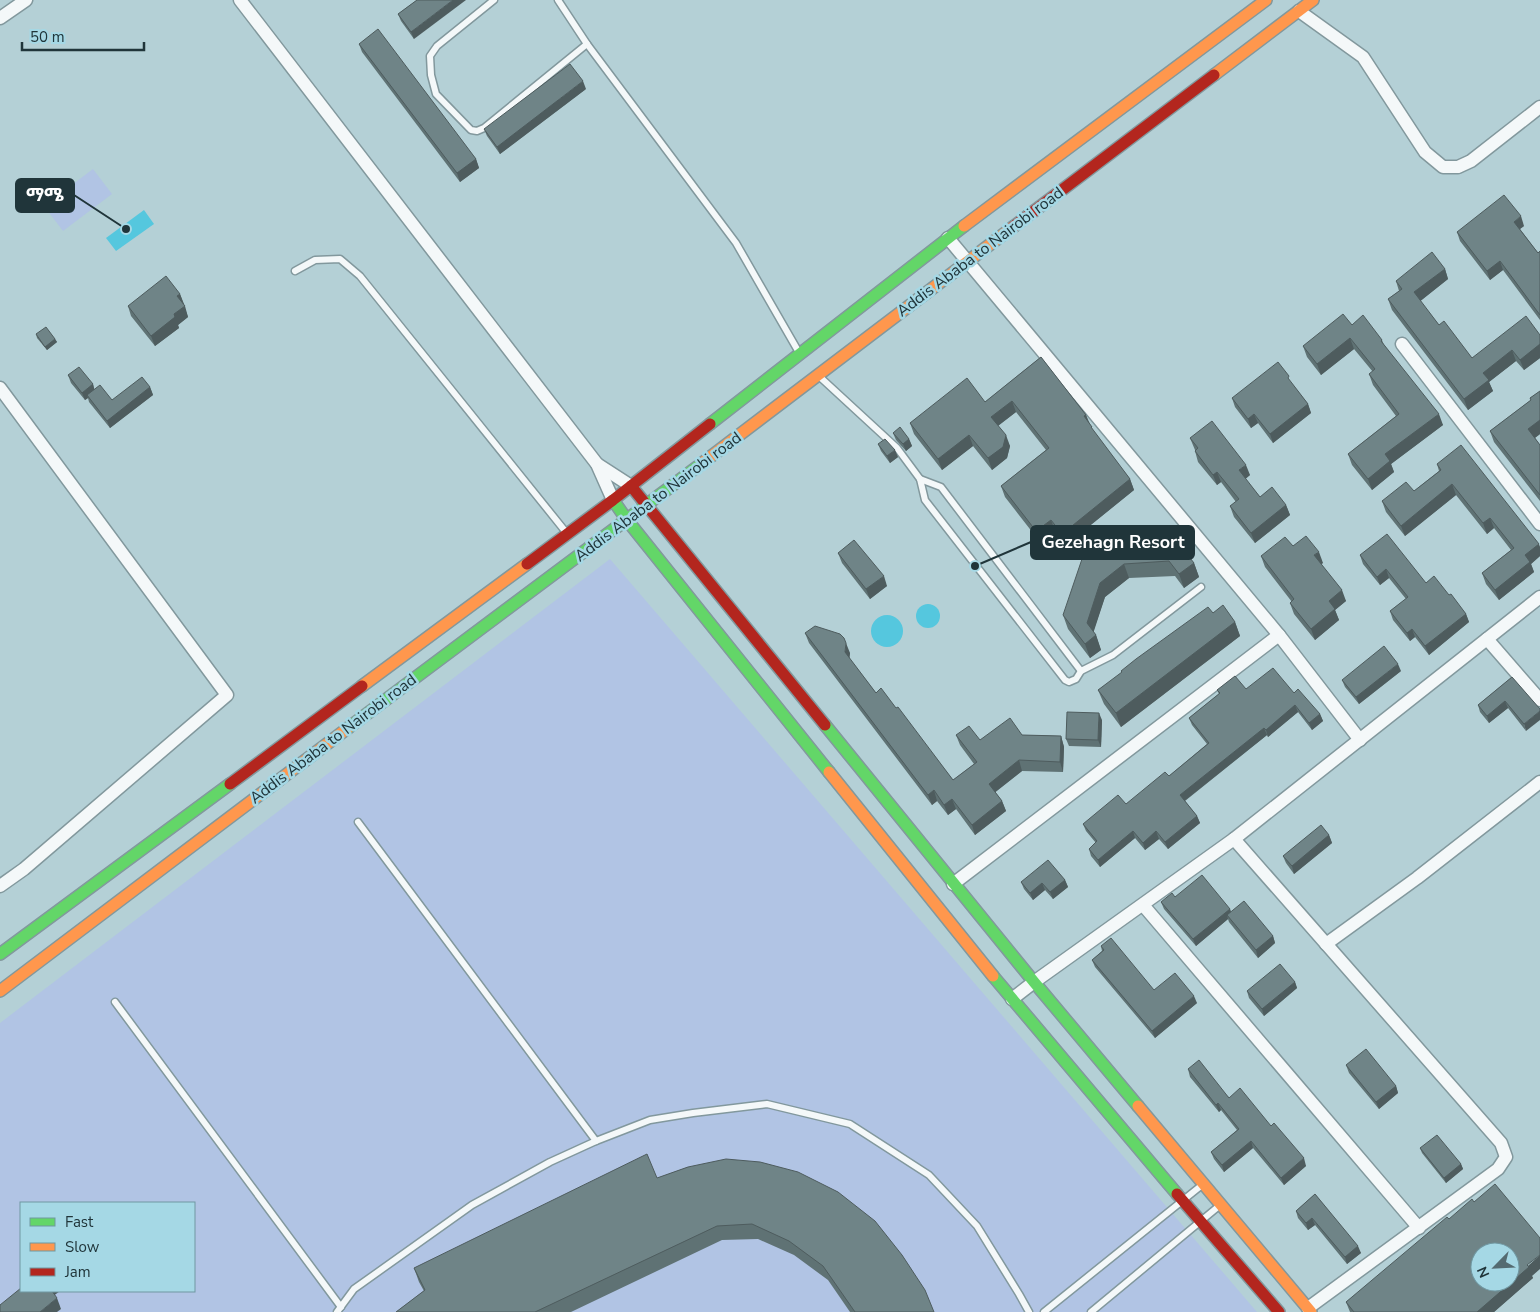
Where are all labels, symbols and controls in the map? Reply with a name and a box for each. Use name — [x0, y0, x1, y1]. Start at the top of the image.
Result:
scale bar — [22, 20, 145, 52]
text: 50 m — [30, 27, 65, 47]
callout: ማሜ — [16, 179, 74, 212]
street label: Addis Ababa to Nairobi road — [892, 182, 1068, 322]
text: ማሜ — [26, 183, 64, 207]
street label: Addis Ababa to Nairobi road — [570, 427, 746, 567]
callout: Gezehagn Resort — [1031, 526, 1194, 559]
text: Gezehagn Resort — [1041, 530, 1185, 554]
street label: Addis Ababa to Nairobi road — [245, 669, 421, 809]
legend — [20, 1202, 195, 1292]
text: Fast — [65, 1212, 94, 1232]
text: Slow — [65, 1237, 100, 1257]
north arrow — [1470, 1242, 1520, 1292]
text: Jam — [64, 1262, 91, 1282]
text: N — [1473, 1263, 1494, 1281]

